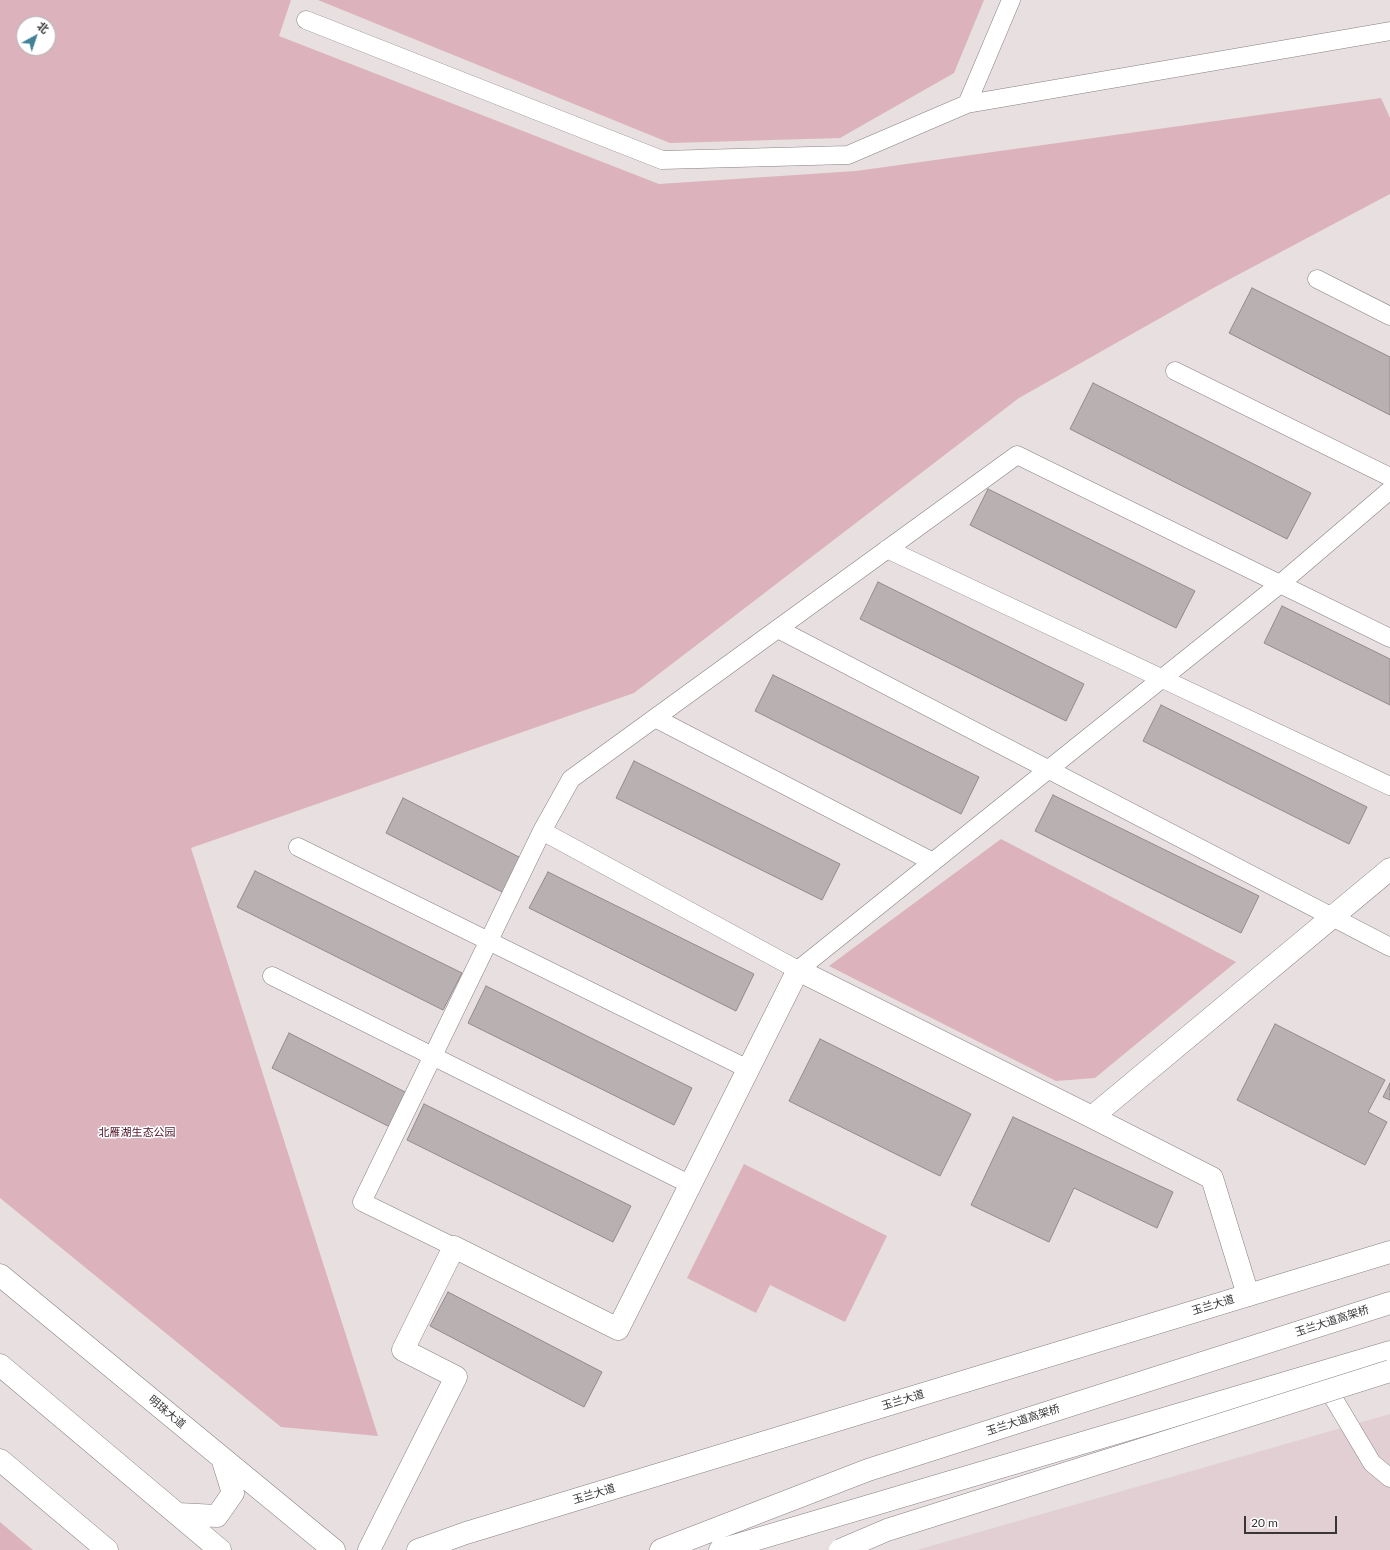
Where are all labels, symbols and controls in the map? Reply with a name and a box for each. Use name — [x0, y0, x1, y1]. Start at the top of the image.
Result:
north arrow — [16, 16, 56, 56]
text: 北 — [35, 19, 52, 36]
park label: 北雁湖生态公园 — [99, 1125, 175, 1139]
street label: 玉兰大道 — [1190, 1292, 1236, 1318]
street label: 玉兰大道高架桥 — [1293, 1303, 1371, 1339]
street label: 玉兰大道 — [880, 1387, 926, 1413]
street label: 明珠大道 — [146, 1393, 188, 1431]
street label: 玉兰大道高架桥 — [984, 1402, 1062, 1438]
street label: 玉兰大道 — [571, 1481, 617, 1507]
scale bar — [1246, 1508, 1339, 1534]
text: 20 m — [1251, 1515, 1278, 1530]

